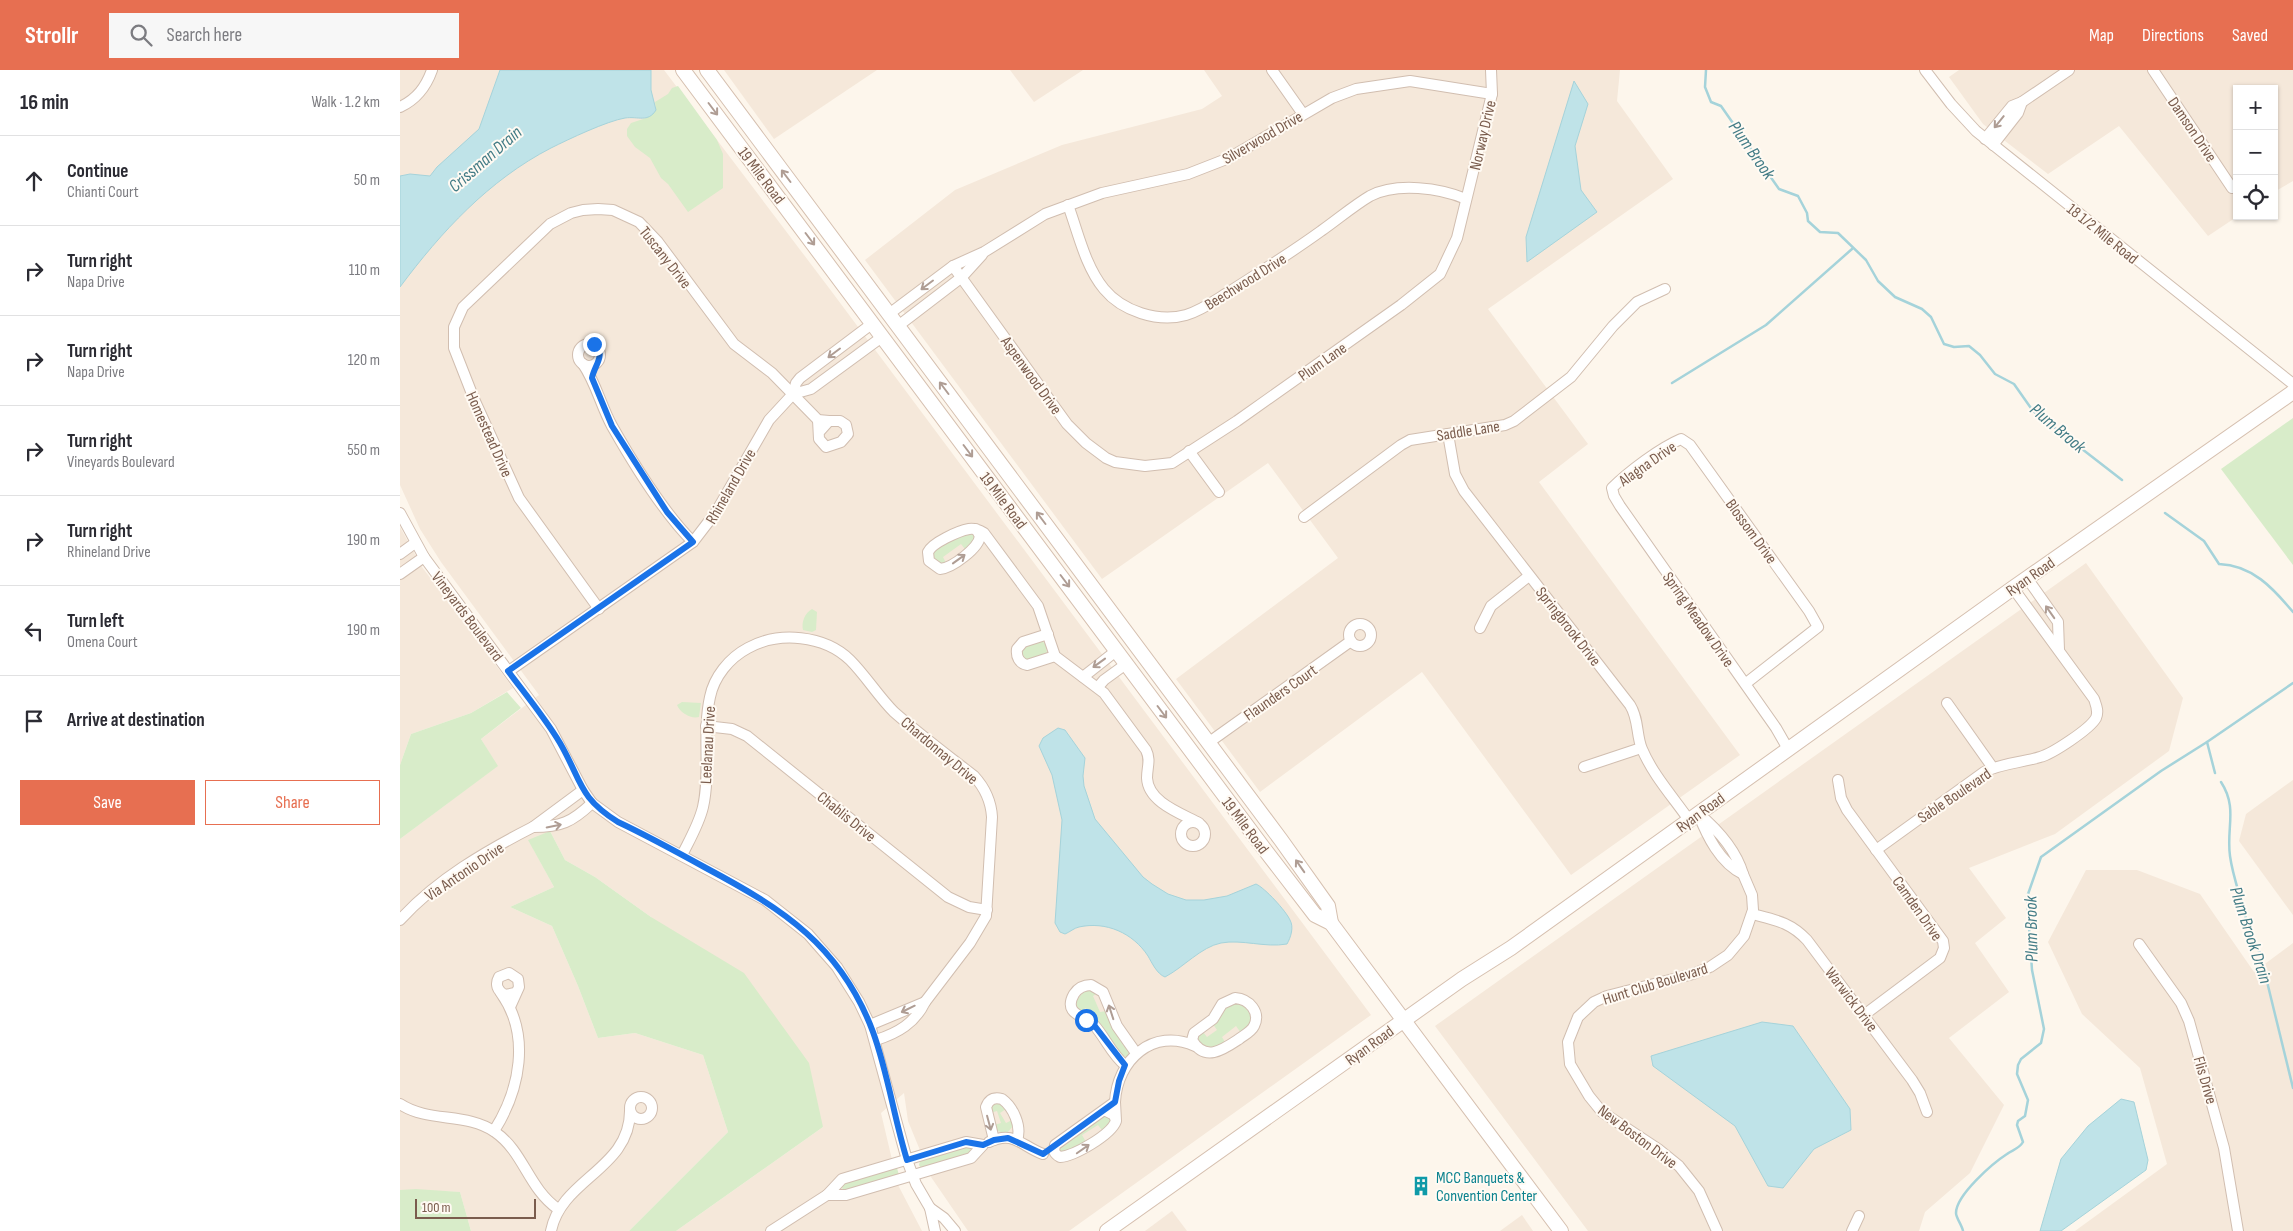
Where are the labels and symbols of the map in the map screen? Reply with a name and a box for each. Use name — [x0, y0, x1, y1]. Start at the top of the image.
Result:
street label: Damson Drive — [2163, 94, 2220, 166]
street label: Norway Drive — [1466, 99, 1501, 172]
one-way arrow — [707, 102, 718, 115]
street label: Silverwood Drive — [1219, 108, 1306, 169]
one-way arrow — [1994, 115, 2005, 128]
water label: Plum Brook — [1724, 117, 1780, 184]
water label: Crissman Drain — [444, 122, 527, 197]
street label: 19 Mile Road — [733, 144, 788, 208]
one-way arrow — [781, 169, 791, 183]
street label: 18 1/2 Mile Road — [2063, 200, 2141, 269]
street label: Tuscany Drive — [635, 223, 695, 293]
one-way arrow — [805, 232, 815, 246]
street label: Beechwood Drive — [1202, 250, 1290, 315]
one-way arrow — [921, 280, 934, 291]
street label: Aspenwood Drive — [996, 332, 1065, 419]
route end — [583, 333, 606, 356]
street label: Plum Lane — [1295, 339, 1351, 386]
one-way arrow — [827, 348, 841, 358]
one-way arrow — [939, 381, 949, 395]
street label: Homestead Drive — [461, 389, 516, 480]
water label: Plum Brook — [2026, 399, 2091, 459]
street label: Saddle Lane — [1435, 417, 1501, 446]
street label: Alagna Drive — [1615, 437, 1680, 492]
one-way arrow — [962, 444, 973, 457]
street label: Rhineland Drive — [702, 446, 760, 528]
street label: 19 Mile Road — [975, 469, 1030, 533]
street label: Blossom Drive — [1721, 496, 1781, 568]
one-way arrow — [1036, 511, 1046, 525]
one-way arrow — [952, 554, 966, 564]
street label: Ryan Road — [2003, 554, 2059, 601]
street label: Vineyards Boulevard — [427, 568, 507, 666]
street label: Spring Meadow Drive — [1658, 569, 1738, 671]
one-way arrow — [1059, 574, 1070, 587]
street label: Springbrook Drive — [1531, 584, 1605, 670]
one-way arrow — [2045, 605, 2055, 619]
one-way arrow — [1092, 658, 1106, 668]
street label: Flaunders Court — [1241, 661, 1321, 725]
one-way arrow — [1156, 705, 1167, 718]
street label: Leelanau Drive — [697, 706, 720, 784]
street label: Chardonnay Drive — [897, 713, 981, 789]
street label: Sable Boulevard — [1915, 765, 1995, 828]
street label: Chablis Drive — [813, 788, 879, 847]
street label: Ryan Road — [1673, 789, 1729, 837]
street label: 19 Mile Road — [1217, 794, 1272, 858]
one-way arrow — [546, 820, 562, 830]
street label: Via Antonio Drive — [422, 839, 508, 906]
one-way arrow — [1294, 860, 1305, 873]
street label: Camden Drive — [1888, 873, 1946, 945]
water label: Plum Brook Drain — [2225, 884, 2276, 987]
water label: Plum Brook — [2020, 894, 2043, 962]
street label: Hunt Club Boulevard — [1601, 959, 1710, 1009]
street label: Warwick Drive — [1820, 964, 1881, 1036]
one-way arrow — [1106, 1004, 1116, 1020]
one-way arrow — [901, 1005, 916, 1014]
route start — [1075, 1009, 1098, 1032]
street label: Ryan Road — [1342, 1022, 1398, 1070]
street label: Flis Drive — [2189, 1054, 2220, 1106]
street label: New Boston Drive — [1594, 1101, 1680, 1173]
one-way arrow — [985, 1114, 994, 1130]
one-way arrow — [1076, 1144, 1090, 1154]
place label: MCC Banquets & Convention Center — [1436, 1169, 1538, 1206]
building icon: MCC Banquets & Convention Center — [1410, 1175, 1432, 1197]
scale bar — [415, 1196, 536, 1219]

